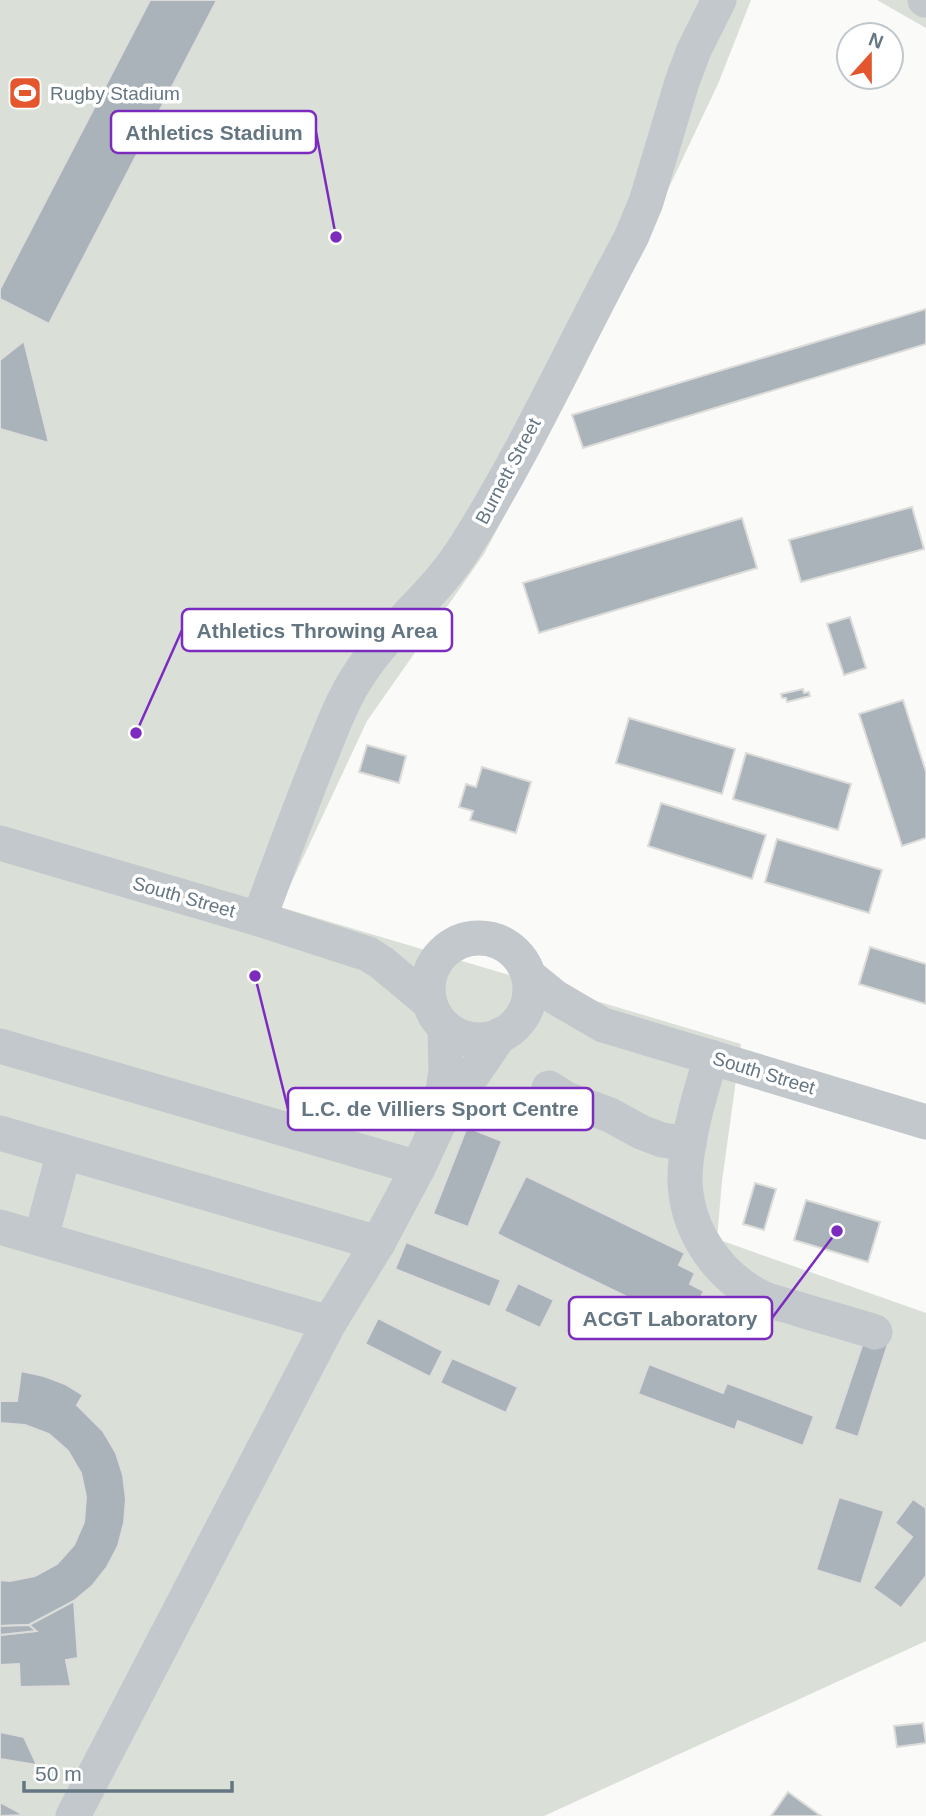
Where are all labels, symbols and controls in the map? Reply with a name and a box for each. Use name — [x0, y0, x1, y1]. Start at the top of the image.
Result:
north arrow — [835, 21, 905, 91]
text: N — [866, 28, 886, 53]
sports icon: Rugby Stadium — [6, 74, 44, 112]
place label: Rugby Stadium — [50, 83, 180, 104]
callout: Athletics Stadium — [111, 111, 316, 153]
text: Athletics Stadium — [125, 121, 303, 144]
street label: Burnett Street — [471, 414, 545, 528]
callout: Athletics Throwing Area — [182, 609, 452, 651]
text: Athletics Throwing Area — [197, 619, 438, 642]
street label: South Street — [130, 872, 238, 922]
street label: South Street — [710, 1048, 818, 1099]
callout: L.C. de Villiers Sport Centre — [288, 1088, 593, 1130]
text: L.C. de Villiers Sport Centre — [301, 1097, 579, 1120]
callout: ACGT Laboratory — [569, 1297, 772, 1339]
text: ACGT Laboratory — [582, 1307, 758, 1330]
scale bar — [24, 1750, 233, 1794]
text: 50 m — [35, 1762, 82, 1785]

